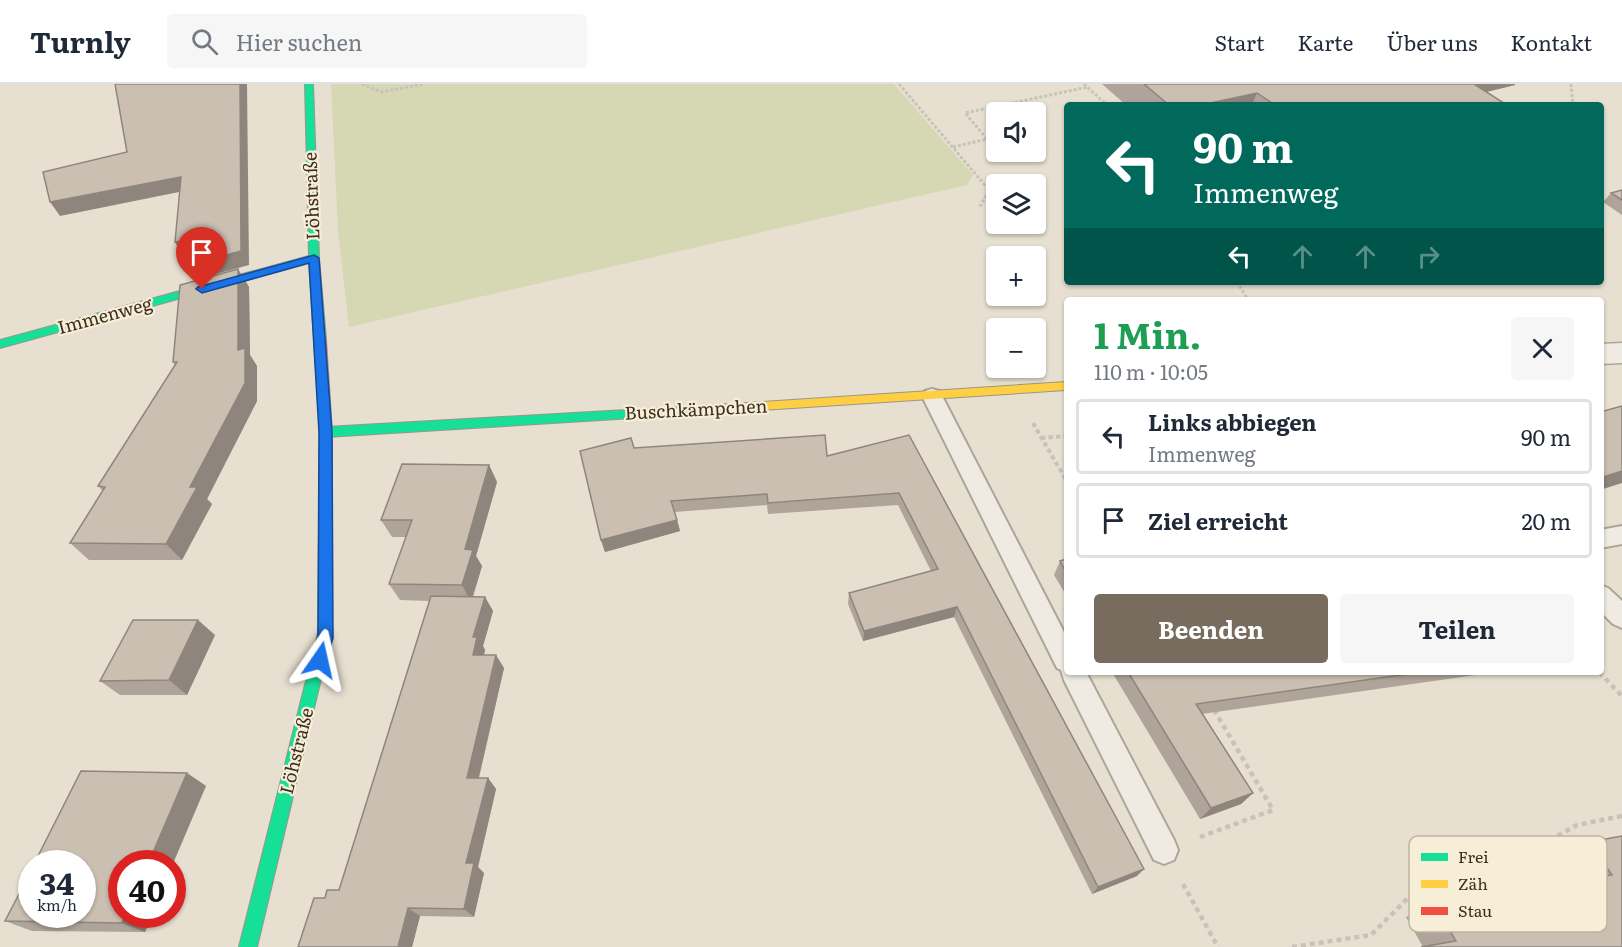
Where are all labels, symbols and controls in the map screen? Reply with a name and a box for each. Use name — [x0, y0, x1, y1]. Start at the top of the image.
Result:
search box — [167, 14, 587, 68]
text: Turnly — [30, 20, 131, 62]
icon: search — [188, 25, 221, 58]
text: Hier suchen — [236, 25, 362, 58]
text: Start — [1214, 26, 1265, 57]
text: Karte — [1298, 26, 1353, 57]
text: Über uns — [1386, 26, 1477, 57]
text: Kontakt — [1510, 26, 1592, 57]
map controls — [986, 102, 1046, 378]
button: sound — [986, 102, 1046, 162]
text: 90 m — [1193, 114, 1293, 176]
icon: left — [1094, 126, 1172, 204]
street label: Löhstraße — [295, 152, 326, 241]
text: Immenweg — [1193, 171, 1339, 211]
button: layers — [986, 174, 1046, 234]
pin — [176, 227, 227, 289]
icon: arrive — [185, 236, 218, 269]
icon: left — [1223, 240, 1256, 273]
icon: ahead — [1286, 240, 1319, 273]
icon: ahead — [1349, 240, 1382, 273]
icon: right — [1412, 240, 1445, 273]
button: + — [986, 246, 1046, 306]
street label: Immenweg — [54, 289, 156, 340]
text: 1 Min. — [1094, 307, 1201, 360]
button: close — [1511, 317, 1574, 380]
button: − — [986, 318, 1046, 378]
text: 110 m · 10:05 — [1094, 356, 1208, 386]
street label: Buschkämpchen — [624, 391, 768, 426]
text: Links abbiegen — [1148, 405, 1317, 438]
icon: left — [1097, 420, 1130, 453]
text: 90 m — [1521, 420, 1571, 453]
text: Immenweg — [1148, 438, 1256, 468]
icon: arrive — [1097, 504, 1130, 537]
text: Ziel erreicht — [1148, 504, 1288, 537]
text: 20 m — [1521, 504, 1571, 537]
button: Beenden — [1094, 594, 1328, 663]
button: Teilen — [1340, 594, 1574, 663]
position arrow — [288, 628, 352, 692]
street label: Löhstraße — [272, 705, 319, 797]
legend — [1409, 836, 1607, 932]
text: Frei — [1458, 844, 1489, 868]
speed limit sign: 40 — [108, 850, 186, 928]
text: 34 — [40, 860, 74, 904]
text: Zäh — [1458, 871, 1488, 895]
text: km/h — [37, 893, 77, 916]
text: Stau — [1458, 898, 1492, 922]

